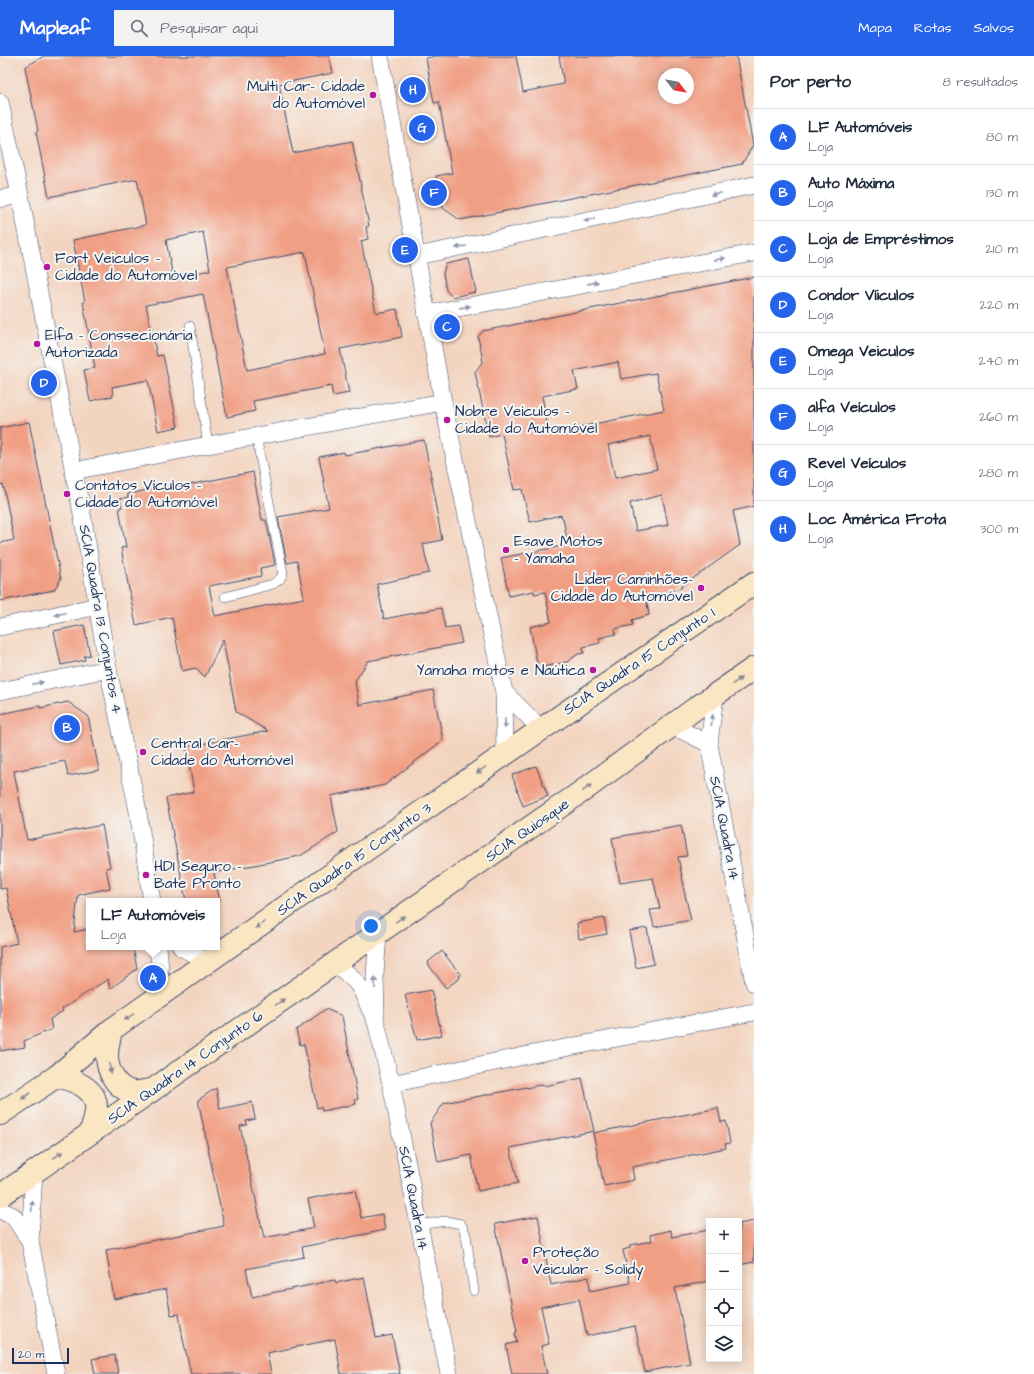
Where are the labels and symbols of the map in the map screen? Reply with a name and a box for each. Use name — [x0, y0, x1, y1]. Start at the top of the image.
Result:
north arrow — [658, 68, 694, 104]
pin: H — [400, 75, 426, 105]
place label: Multi Car- Cidade do Automóvel — [247, 76, 365, 114]
marker: Multi Car- Cidade do Automóvel — [368, 90, 378, 100]
pin: G — [409, 113, 435, 143]
pin: F — [421, 178, 447, 208]
one-way arrow — [710, 191, 722, 197]
one-way arrow — [582, 218, 595, 224]
pin: E — [392, 235, 418, 265]
one-way arrow — [455, 244, 468, 250]
place label: Fort Veiculos - Cidade do Automóvel — [55, 248, 197, 286]
one-way arrow — [714, 256, 726, 262]
marker: Fort Veiculos - Cidade do Automóvel — [42, 262, 52, 272]
one-way arrow — [586, 280, 599, 286]
one-way arrow — [459, 304, 471, 310]
pin: C — [434, 312, 460, 342]
place label: Elfa - Conssecionária Autorizada — [45, 325, 193, 363]
marker: Elfa - Conssecionária Autorizada — [32, 339, 42, 349]
pin: D — [31, 368, 57, 398]
place label: Nobre Veículos - Cidade do Automóvel — [455, 401, 597, 439]
marker: Nobre Veículos - Cidade do Automóvel — [442, 415, 452, 425]
place label: Contatos Vículos - Cidade do Automóvel — [75, 475, 217, 513]
marker: Contatos Vículos - Cidade do Automóvel — [62, 489, 72, 499]
street label: SCIA Quadra 13 Conjuntos 4 — [74, 523, 128, 715]
place label: Esave Motos - Yamaha — [514, 531, 603, 569]
marker: Esave Motos - Yamaha — [501, 545, 511, 555]
place label: Lider Caminhões- Cidade do Automóvel — [551, 569, 693, 607]
marker: Lider Caminhões- Cidade do Automóvel — [696, 583, 706, 593]
street label: SCIA Quadra 15 Conjunto 1 — [559, 603, 719, 720]
one-way arrow — [54, 611, 66, 617]
place label: Yamaha motos e Naútica — [417, 660, 585, 681]
marker: Yamaha motos e Naútica — [588, 665, 598, 675]
one-way arrow — [731, 677, 742, 685]
one-way arrow — [32, 680, 44, 686]
pin: B — [54, 713, 80, 743]
one-way arrow — [709, 714, 715, 726]
one-way arrow — [502, 717, 508, 730]
place label: Central Car- Cidade do Automóvel — [151, 733, 293, 771]
marker: Central Car- Cidade do Automóvel — [138, 747, 148, 757]
one-way arrow — [476, 766, 487, 774]
street label: SCIA Quadra 14 — [704, 774, 745, 882]
one-way arrow — [581, 784, 592, 792]
street label: SCIA Quiosque — [481, 794, 574, 867]
street label: SCIA Quadra 15 Conjunto 3 — [273, 798, 436, 921]
place label: HDI Seguro - Bate Pronto — [154, 856, 242, 894]
marker: HDI Seguro - Bate Pronto — [141, 870, 151, 880]
one-way arrow — [395, 915, 405, 923]
your location — [361, 916, 381, 936]
one-way arrow — [255, 921, 266, 929]
pin: A — [140, 963, 166, 993]
one-way arrow — [372, 976, 378, 989]
one-way arrow — [275, 998, 285, 1006]
street label: SCIA Quadra 14 Conjunto 6 — [103, 1005, 268, 1129]
one-way arrow — [124, 1013, 135, 1021]
one-way arrow — [107, 1062, 113, 1074]
one-way arrow — [21, 1092, 31, 1100]
street label: SCIA Quadra 14 — [393, 1144, 434, 1252]
one-way arrow — [53, 1151, 63, 1159]
one-way arrow — [29, 1200, 36, 1212]
place label: Proteção Veicular - Solidy — [533, 1242, 643, 1281]
marker: Proteção Veicular - Solidy — [520, 1256, 530, 1266]
scale bar — [12, 1346, 69, 1365]

